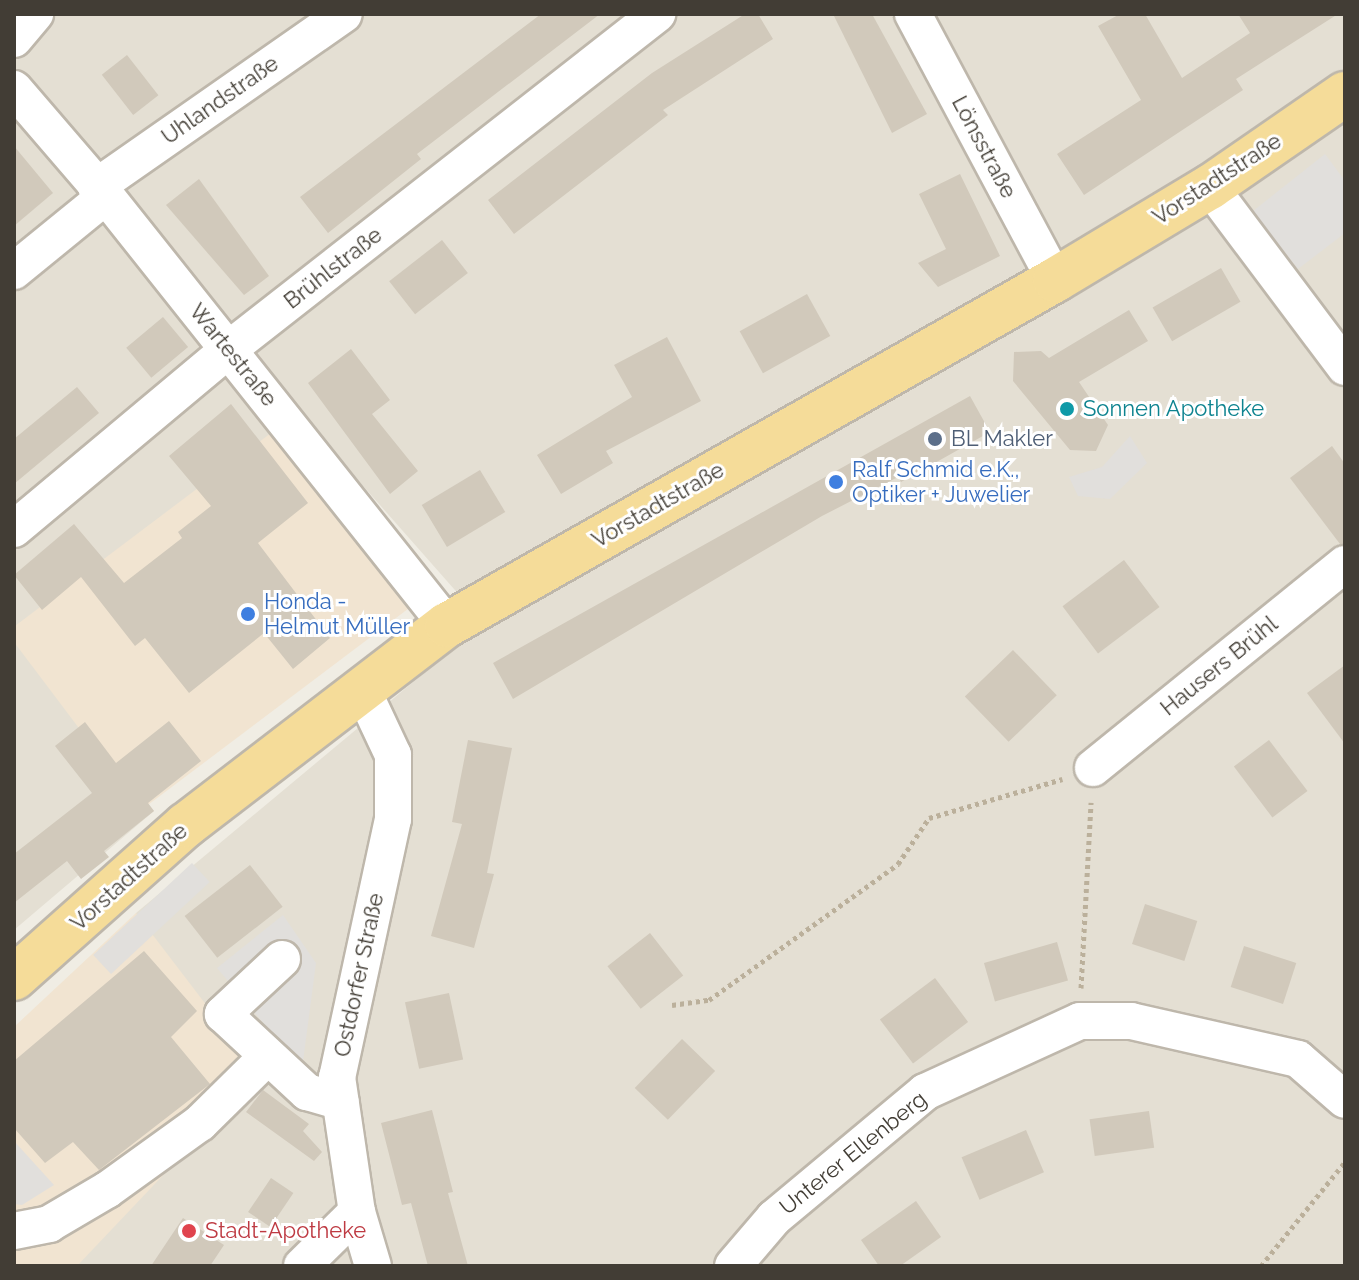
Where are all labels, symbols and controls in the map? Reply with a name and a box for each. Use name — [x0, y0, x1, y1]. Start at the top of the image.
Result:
street label: Uhlandstraße — [157, 50, 283, 150]
street label: Lönsstraße — [946, 91, 1022, 203]
street label: Vorstadtstraße — [1148, 128, 1286, 230]
street label: Brühlstraße — [279, 222, 387, 314]
street label: Wartestraße — [184, 298, 282, 412]
place label: Sonnen Apotheke — [1083, 396, 1265, 422]
marker: Sonnen Apotheke — [1058, 400, 1076, 418]
place label: BL Makler — [951, 426, 1054, 452]
marker: BL Makler — [926, 430, 944, 448]
place label: Ralf Schmid e.K., Optiker + Juwelier — [852, 456, 1031, 508]
street label: Vorstadtstraße — [587, 457, 729, 553]
marker: Ralf Schmid e.K., Optiker + Juwelier — [827, 473, 845, 491]
place label: Honda - Helmut Müller — [264, 588, 410, 640]
marker: Honda - Helmut Müller — [239, 605, 257, 623]
street label: Hausers Brühl — [1155, 611, 1283, 721]
street label: Vorstadtstraße — [65, 818, 193, 936]
street label: Ostdorfer Straße — [329, 890, 389, 1060]
street label: Unterer Ellenberg — [774, 1086, 932, 1220]
place label: Stadt-Apotheke — [205, 1218, 366, 1244]
marker: Stadt-Apotheke — [180, 1222, 198, 1240]

